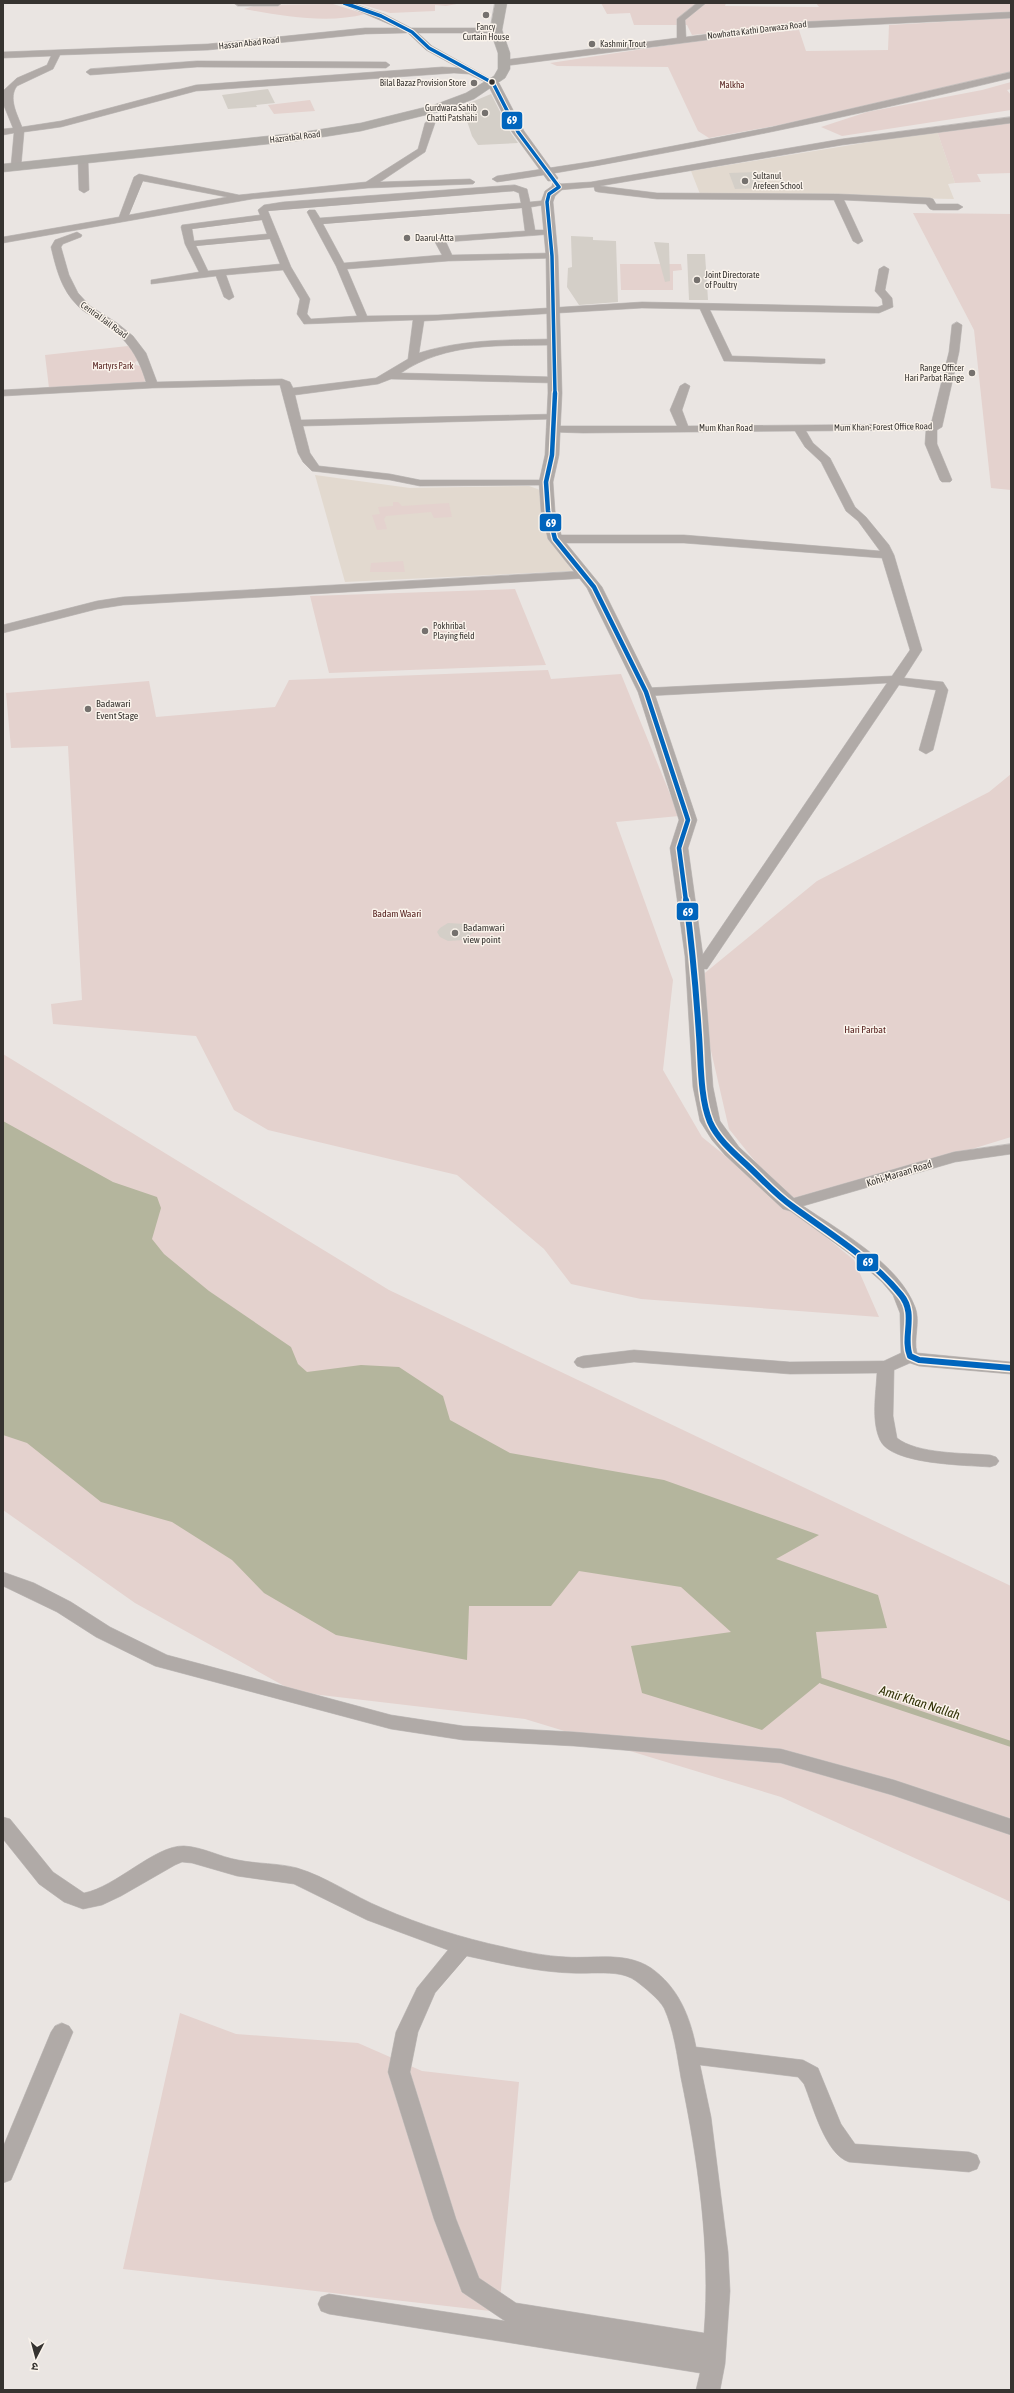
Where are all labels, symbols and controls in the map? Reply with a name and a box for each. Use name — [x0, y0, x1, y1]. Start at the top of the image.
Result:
marker: Fancy Curtain House — [481, 10, 491, 20]
street label: Nowhatta Kathi Darwaza Road — [707, 19, 807, 41]
place label: Fancy Curtain House — [463, 22, 509, 42]
street label: Hassan Abad Road — [218, 35, 280, 51]
marker: Kashmir Trout — [587, 39, 597, 49]
place label: Kashmir Trout — [600, 39, 646, 49]
unlabelled marker — [487, 77, 497, 87]
place label: Bilal Bazaz Provision Store — [380, 78, 466, 88]
marker: Bilal Bazaz Provision Store — [469, 78, 479, 88]
park label: Malkha — [719, 80, 745, 90]
place label: Gurdwara Sahib Chatti Patshahi — [425, 103, 477, 123]
marker: Gurdwara Sahib Chatti Patshahi — [480, 108, 490, 118]
line badge: 69 — [501, 111, 523, 130]
text: 69 — [507, 114, 517, 126]
street label: Hazratbal Road — [269, 129, 321, 145]
place label: Sultanul Arefeen School — [753, 171, 803, 191]
marker: Sultanul Arefeen School — [740, 176, 750, 186]
marker: Daarul-Atta — [402, 233, 412, 243]
place label: Daarul-Atta — [415, 233, 454, 243]
place label: Joint Directorate of Poultry — [705, 270, 760, 290]
marker: Joint Directorate of Poultry — [692, 275, 702, 285]
street label: Central Jail Road — [79, 300, 129, 340]
park label: Martyrs Park — [92, 361, 134, 371]
place label: Range Officer Hari Parbat Range — [904, 363, 964, 383]
marker: Range Officer Hari Parbat Range — [967, 368, 977, 378]
street label: Mum Khan- Forest Office Road — [834, 421, 932, 433]
street label: Mum Khan Road — [699, 423, 753, 433]
line badge: 69 — [539, 513, 562, 532]
text: 69 — [546, 517, 556, 529]
place label: Pokhribal Playing field — [433, 621, 474, 641]
marker: Pokhribal Playing field — [420, 626, 430, 636]
place label: Badawari Event Stage — [96, 698, 139, 721]
marker: Badawari Event Stage — [83, 704, 93, 714]
line badge: 69 — [676, 902, 699, 921]
text: 69 — [683, 906, 693, 918]
park label: Badam Waari — [373, 908, 421, 919]
place label: Badamwari view point — [463, 922, 505, 945]
marker: Badamwari view point — [450, 928, 460, 938]
park label: Hari Parbat — [844, 1024, 886, 1035]
street label: Kohi-Maraan Road — [865, 1158, 933, 1189]
line badge: 69 — [856, 1253, 879, 1272]
text: 69 — [863, 1256, 873, 1268]
water label: Amir Khan Nallah — [877, 1682, 963, 1723]
north arrow — [16, 2337, 56, 2377]
text: उ — [31, 2361, 39, 2373]

